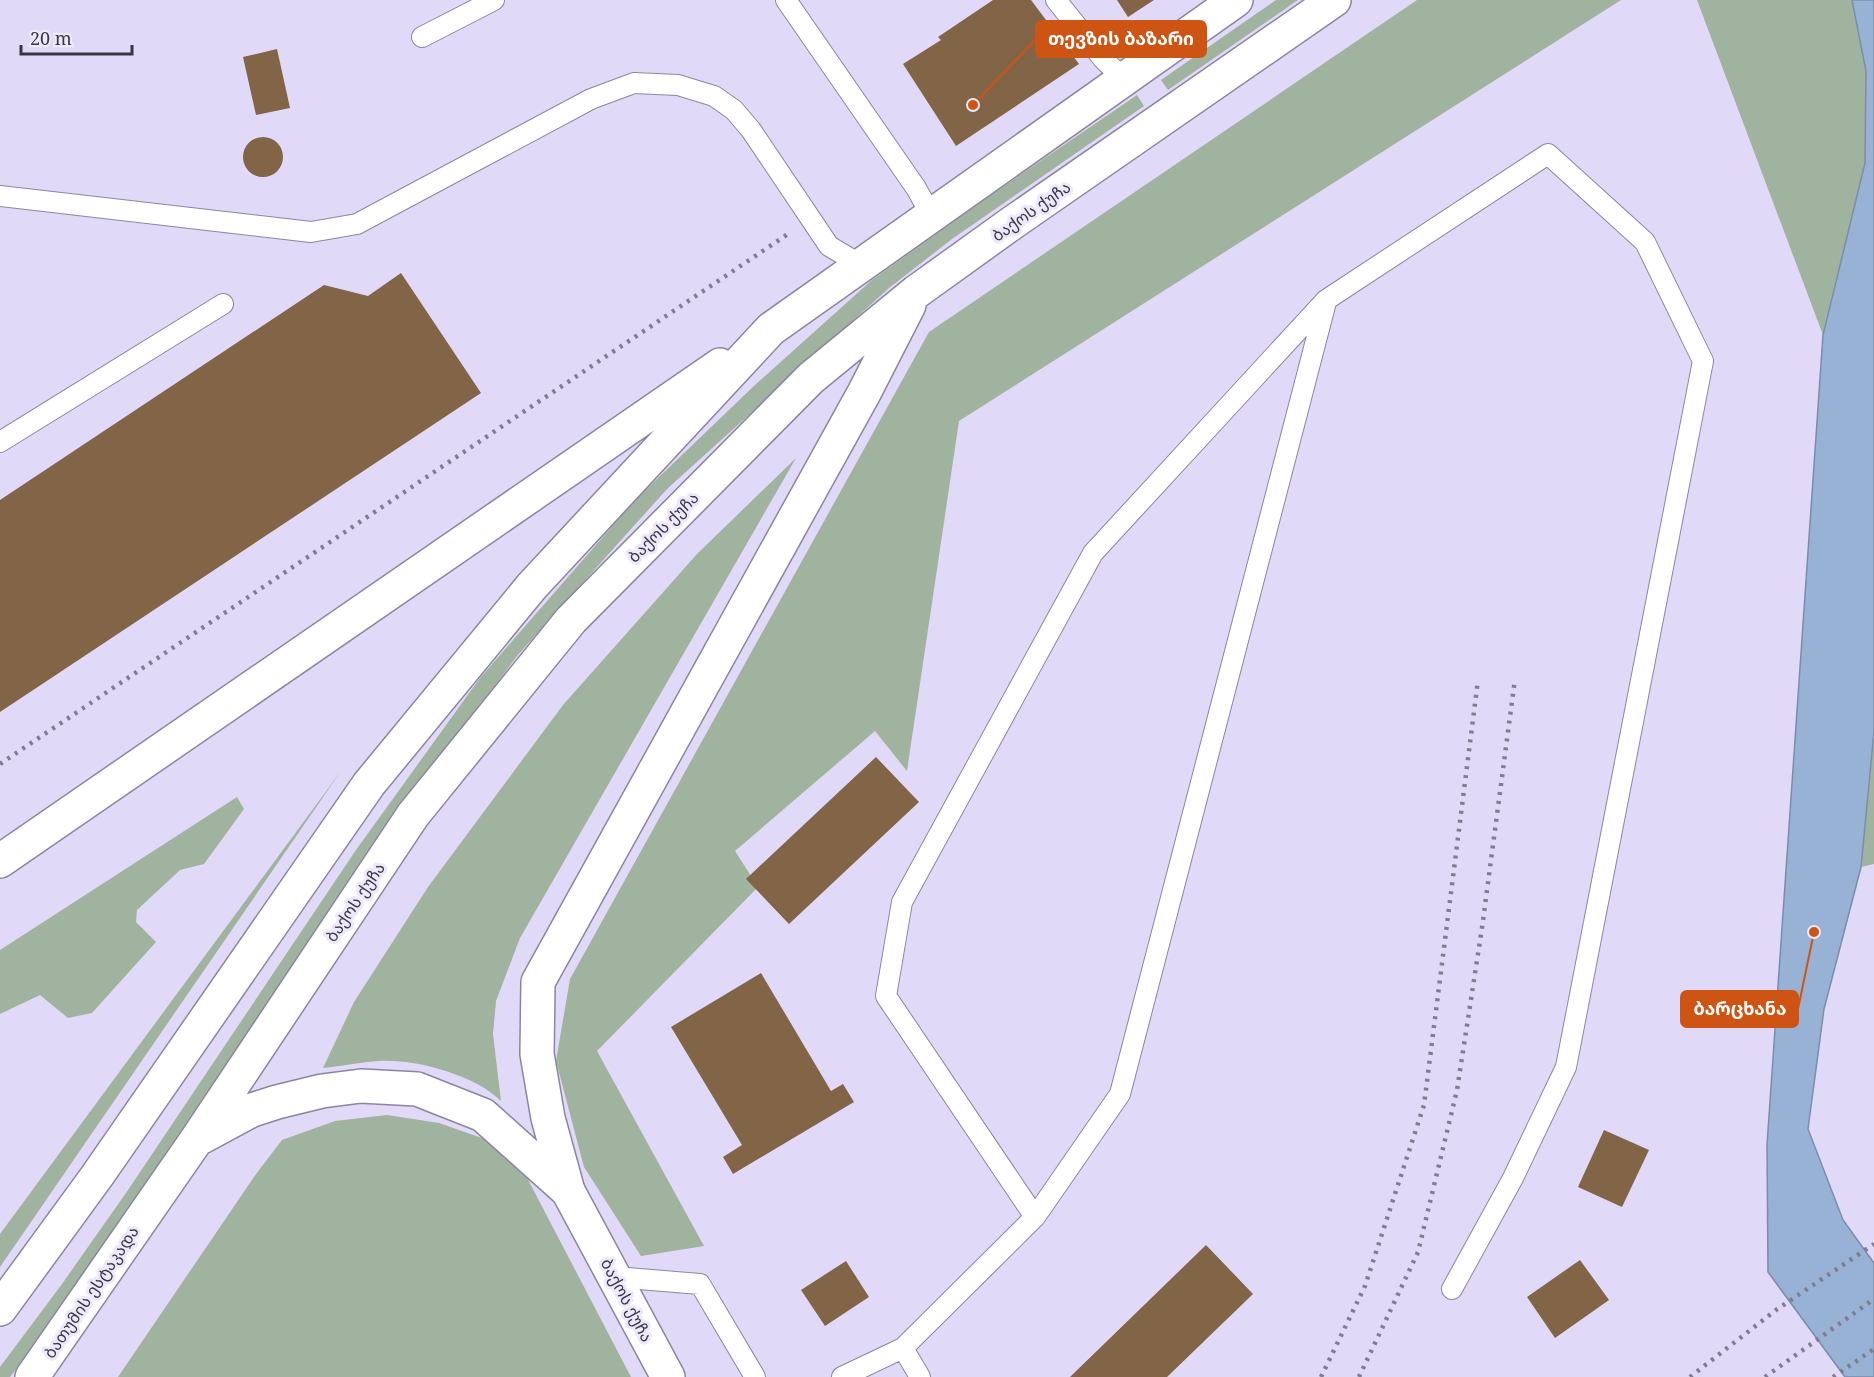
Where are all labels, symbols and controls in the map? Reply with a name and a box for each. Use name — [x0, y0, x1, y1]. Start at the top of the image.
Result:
scale bar — [21, 18, 132, 56]
callout: თევზის ბაზარი — [1036, 21, 1206, 57]
text: 20 m — [30, 26, 72, 50]
text: თევზის ბაზარი — [1048, 26, 1194, 50]
street label: ბაქოს ქუჩა — [987, 176, 1075, 246]
street label: ბაქოს ქუჩა — [623, 487, 703, 567]
street label: ბაქოს ქუჩა — [320, 858, 390, 946]
callout: ბარცხანა — [1681, 991, 1798, 1027]
text: ბარცხანა — [1693, 996, 1787, 1020]
street label: ბათუმის ესტაკადა — [38, 1221, 144, 1363]
street label: ბაქოს ქუჩა — [596, 1254, 658, 1346]

